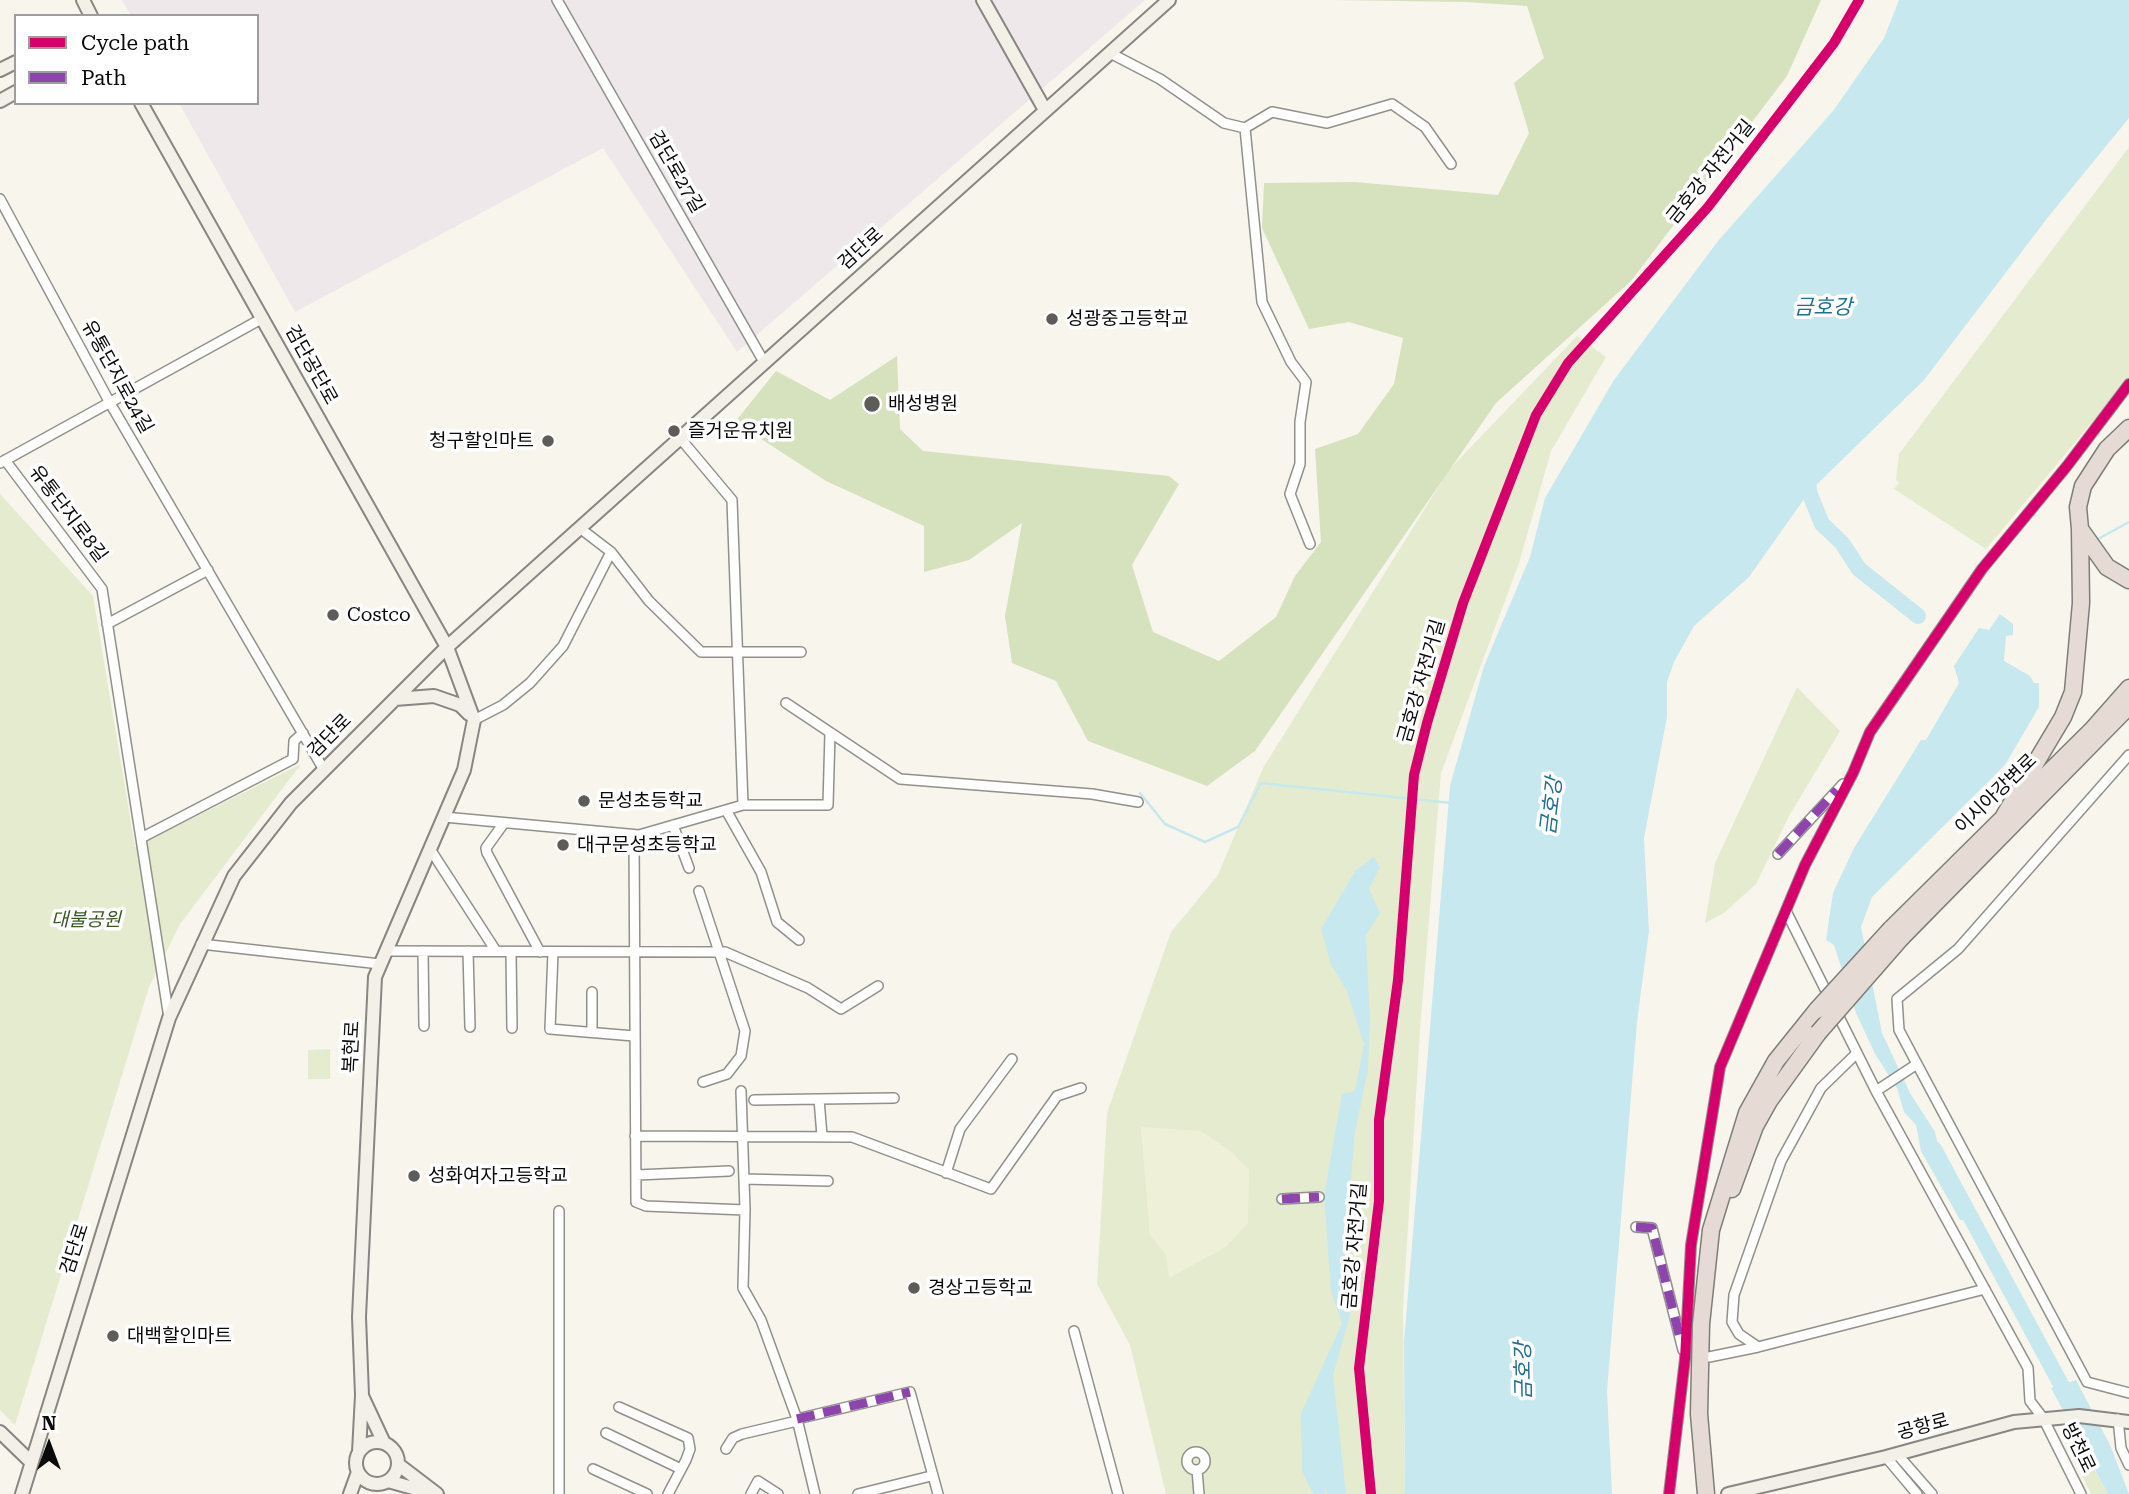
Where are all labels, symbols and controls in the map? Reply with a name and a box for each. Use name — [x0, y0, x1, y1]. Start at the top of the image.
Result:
legend — [14, 14, 259, 105]
text: Cycle path — [81, 31, 189, 55]
text: Path — [81, 66, 127, 90]
street label: 금호강 자전거길 — [1662, 115, 1760, 229]
street label: 검단로27길 — [643, 127, 709, 217]
street label: 검단로 — [834, 223, 888, 275]
water label: 금호강 — [1794, 295, 1852, 321]
place label: 성광중고등학교 — [1066, 308, 1188, 330]
marker: 성광중고등학교 — [1044, 311, 1060, 327]
street label: 유통단지로24길 — [76, 316, 158, 438]
street label: 검단공단로 — [280, 321, 342, 409]
place label: 배성병원 — [888, 393, 958, 415]
marker: 배성병원 — [862, 394, 882, 414]
place label: 즐거운유치원 — [688, 420, 793, 442]
marker: 즐거운유치원 — [666, 423, 682, 439]
place label: 청구할인마트 — [429, 430, 534, 452]
marker: 청구할인마트 — [540, 433, 556, 449]
street label: 유통단지로8길 — [24, 461, 112, 567]
place label: Costco — [347, 604, 411, 626]
marker: Costco — [325, 607, 341, 623]
street label: 금호강 자전거길 — [1394, 617, 1450, 745]
street label: 검단로 — [303, 709, 357, 763]
street label: 이시아강변로 — [1950, 749, 2042, 839]
water label: 금호강 — [1536, 776, 1568, 836]
place label: 문성초등학교 — [598, 790, 703, 812]
marker: 문성초등학교 — [576, 793, 592, 809]
place label: 대구문성초등학교 — [577, 834, 717, 856]
marker: 대구문성초등학교 — [555, 837, 571, 853]
park label: 대불공원 — [51, 909, 121, 931]
street label: 복현로 — [339, 1020, 365, 1074]
place label: 성화여자고등학교 — [428, 1165, 568, 1187]
marker: 성화여자고등학교 — [406, 1168, 422, 1184]
street label: 금호강 자전거길 — [1338, 1182, 1372, 1310]
street label: 검단로 — [56, 1221, 94, 1277]
place label: 경상고등학교 — [928, 1277, 1033, 1299]
marker: 경상고등학교 — [906, 1280, 922, 1296]
place label: 대백할인마트 — [127, 1325, 232, 1347]
marker: 대백할인마트 — [105, 1328, 121, 1344]
water label: 금호강 — [1511, 1342, 1537, 1400]
street label: 공항로 — [1895, 1409, 1951, 1445]
north arrow — [14, 1410, 84, 1480]
text: N — [42, 1412, 56, 1435]
street label: 방천로 — [2056, 1419, 2100, 1477]

